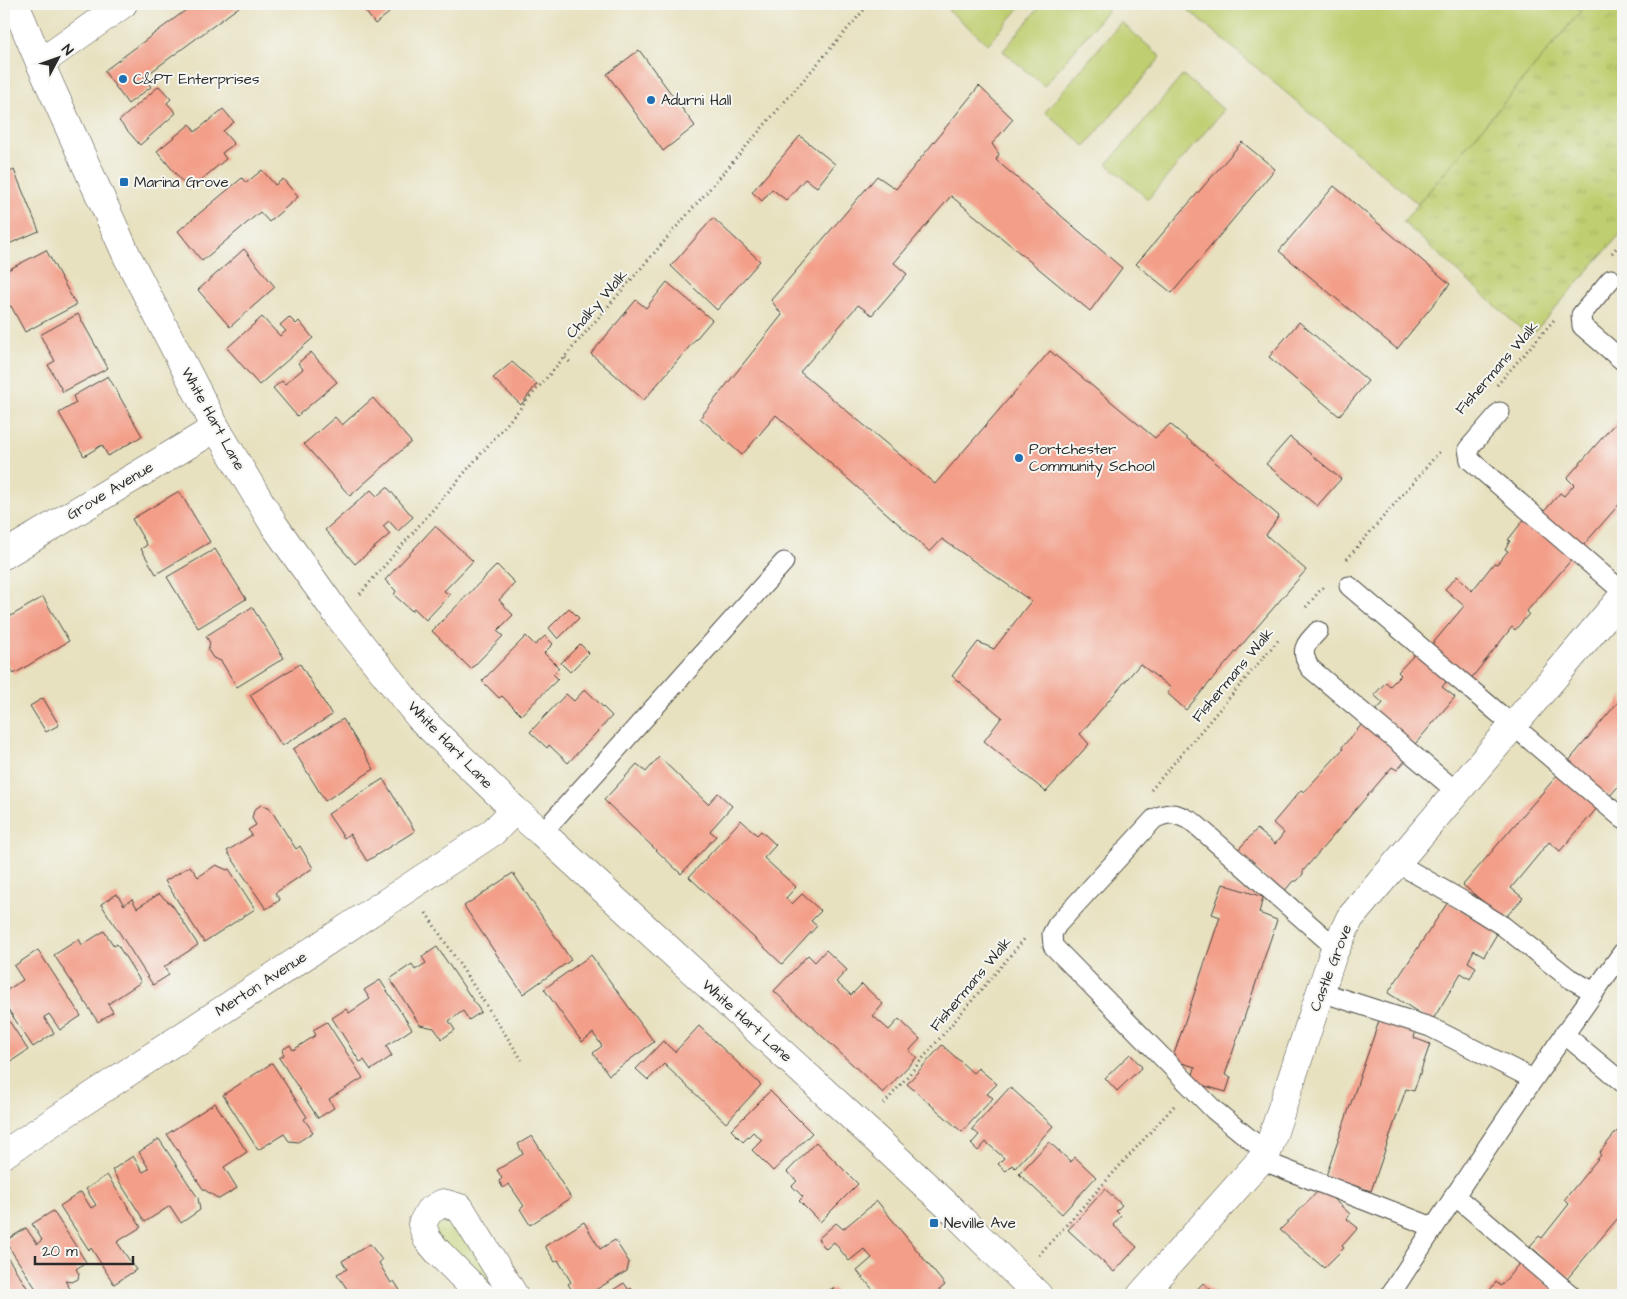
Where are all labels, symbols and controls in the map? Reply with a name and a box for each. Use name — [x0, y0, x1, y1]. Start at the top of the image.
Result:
north arrow — [32, 32, 82, 82]
text: N — [57, 40, 78, 60]
place label: C&PT Enterprises — [133, 69, 260, 90]
marker: C&PT Enterprises — [117, 73, 129, 85]
place label: Adurni Hall — [661, 90, 731, 111]
marker: Adurni Hall — [645, 94, 657, 106]
place label: Marina Grove — [134, 172, 229, 193]
marker: Marina Grove — [118, 176, 130, 188]
street label: Chalky Walk — [561, 265, 634, 344]
street label: Fishermans Walk — [1450, 317, 1544, 419]
street label: White Hart Lane — [176, 364, 250, 474]
place label: Portchester Community School — [1029, 439, 1155, 478]
marker: Portchester Community School — [1013, 452, 1025, 464]
street label: Grove Avenue — [63, 457, 157, 525]
street label: Fishermans Walk — [1187, 623, 1279, 727]
street label: White Hart Lane — [403, 696, 497, 794]
street label: Castle Grove — [1305, 922, 1357, 1014]
street label: Fishermans Walk — [925, 932, 1017, 1036]
street label: Merton Avenue — [211, 946, 311, 1022]
street label: White Hart Lane — [697, 975, 797, 1067]
place label: Neville Ave — [944, 1213, 1016, 1234]
marker: Neville Ave — [928, 1217, 940, 1229]
scale bar — [35, 1234, 132, 1266]
text: 20 m — [42, 1241, 78, 1262]

